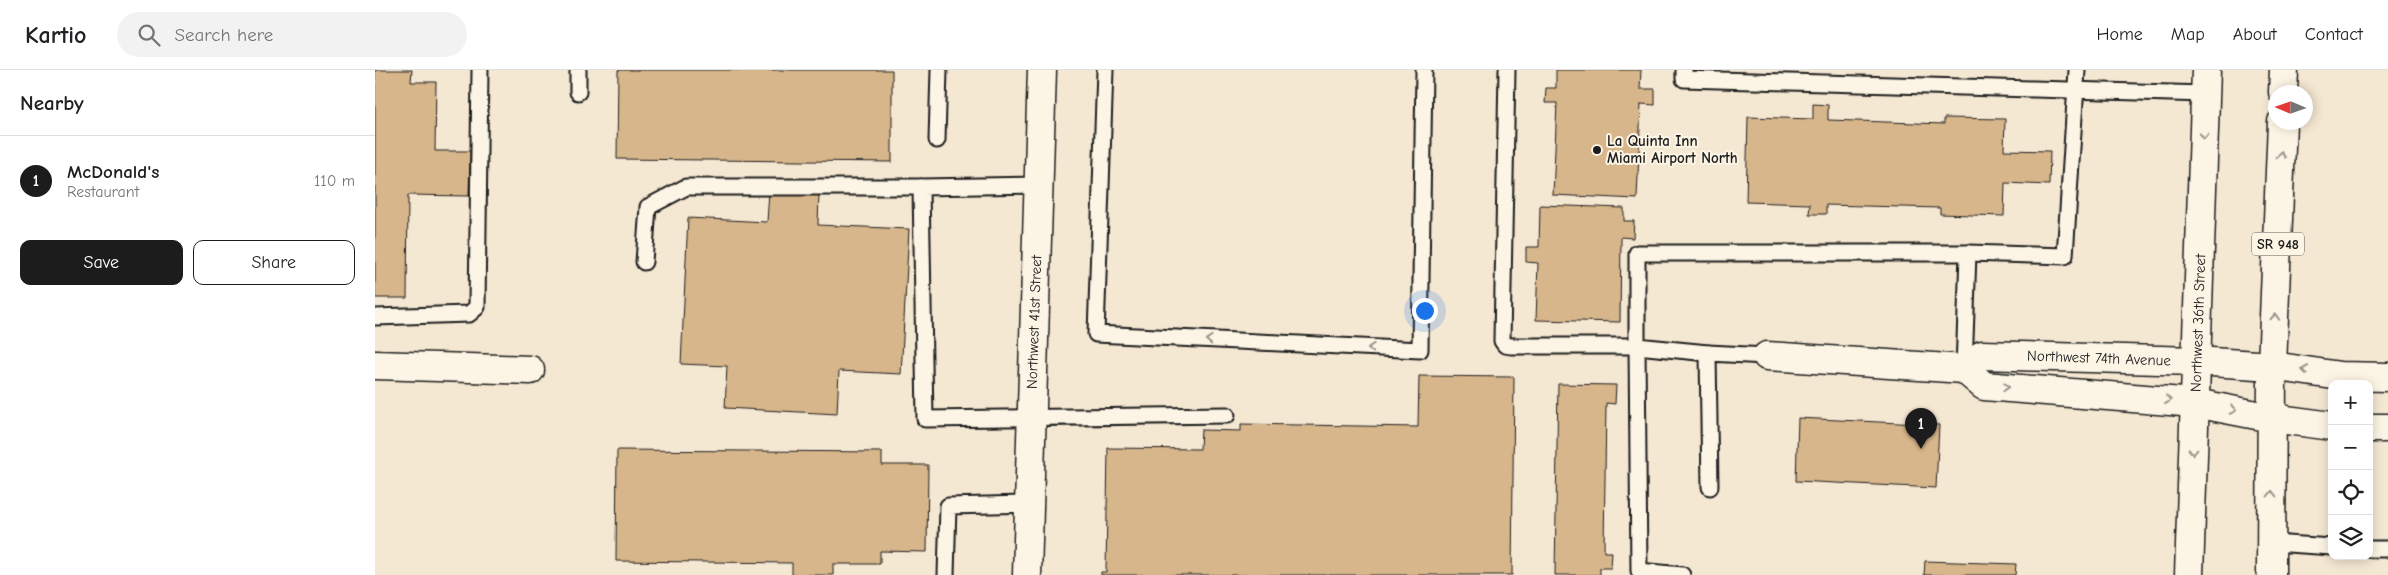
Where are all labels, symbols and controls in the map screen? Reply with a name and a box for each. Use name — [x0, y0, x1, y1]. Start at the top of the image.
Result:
search box — [117, 12, 467, 57]
text: Kartio — [25, 21, 87, 49]
icon: search — [135, 21, 163, 49]
text: Search here — [175, 24, 273, 46]
text: Home — [2096, 24, 2143, 45]
text: Map — [2171, 24, 2205, 45]
text: About — [2233, 24, 2277, 45]
text: Contact — [2305, 24, 2363, 45]
north arrow — [2268, 85, 2313, 130]
text: Nearby — [20, 91, 84, 115]
place label: La Quinta Inn Miami Airport North — [1607, 132, 1738, 167]
one-way arrow — [2199, 132, 2209, 140]
marker: La Quinta Inn Miami Airport North — [1591, 144, 1603, 156]
one-way arrow — [2276, 150, 2286, 158]
text: McDonald's — [67, 161, 159, 183]
text: 1 — [33, 172, 39, 190]
text: 110 m — [314, 172, 355, 190]
text: Restaurant — [67, 183, 139, 201]
road number: SR 948 — [2252, 232, 2304, 255]
button: Save — [20, 240, 183, 285]
button: Share — [193, 240, 355, 285]
street label: Northwest 36th Street — [2187, 253, 2209, 393]
street label: Northwest 41st Street — [1023, 254, 1045, 389]
your location — [1412, 298, 1438, 324]
one-way arrow — [2269, 313, 2280, 321]
one-way arrow — [1205, 334, 1213, 345]
one-way arrow — [1367, 343, 1375, 353]
street label: Northwest 74th Avenue — [2027, 346, 2172, 370]
one-way arrow — [2300, 366, 2309, 376]
map controls — [2328, 380, 2373, 560]
button: + — [2328, 380, 2373, 425]
one-way arrow — [2003, 382, 2011, 393]
one-way arrow — [2165, 394, 2173, 405]
one-way arrow — [2229, 405, 2238, 415]
pin: 1 — [1905, 408, 1937, 449]
button: − — [2328, 425, 2373, 470]
one-way arrow — [2188, 448, 2198, 456]
button: locate — [2328, 470, 2373, 515]
one-way arrow — [2267, 490, 2277, 498]
button: layers — [2328, 515, 2373, 560]

